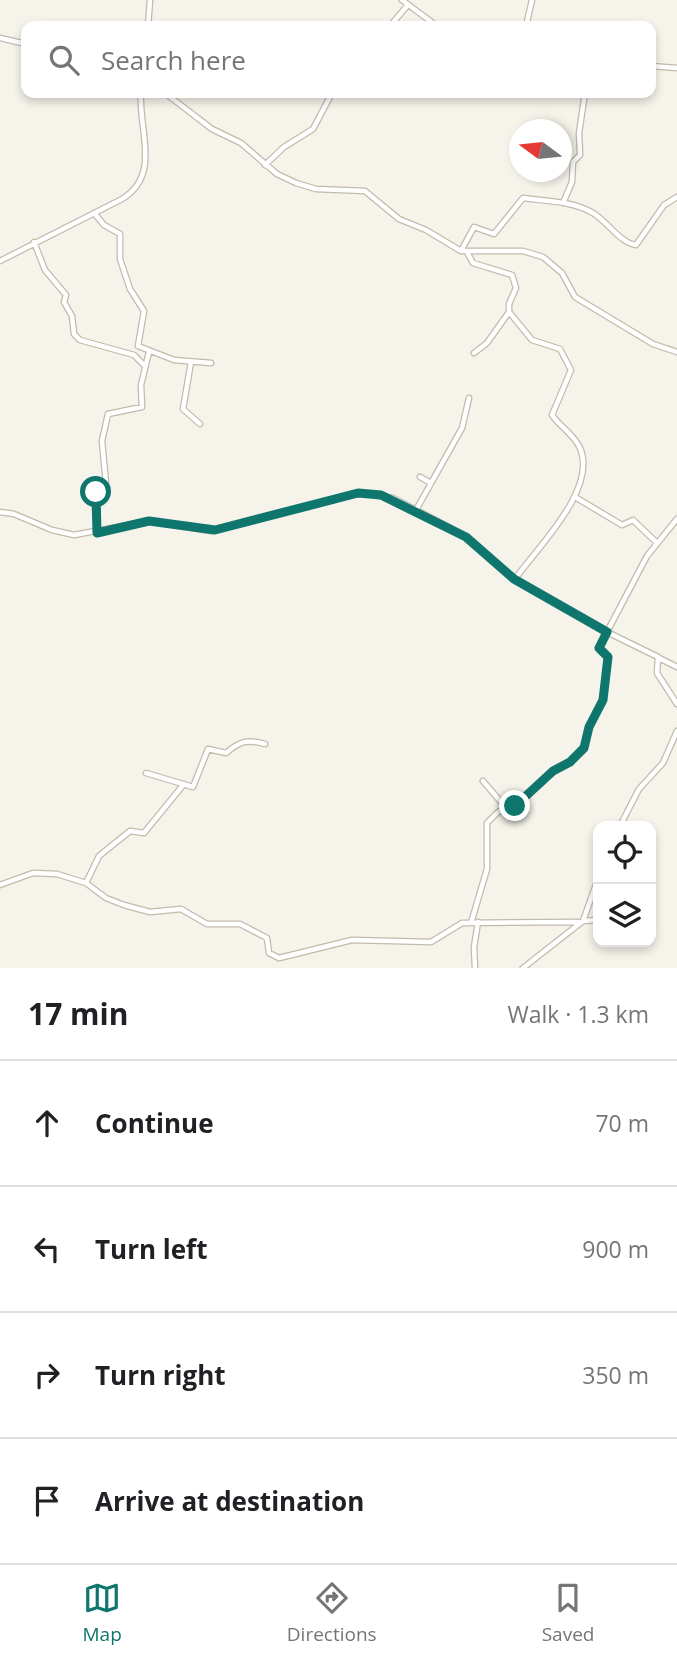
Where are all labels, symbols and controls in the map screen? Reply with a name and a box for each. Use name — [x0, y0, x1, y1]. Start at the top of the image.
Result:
search box — [21, 21, 656, 98]
icon: search — [45, 41, 83, 79]
text: Search here — [101, 42, 246, 78]
north arrow — [509, 119, 572, 182]
route start — [80, 476, 111, 507]
route end — [499, 790, 530, 821]
map controls — [593, 821, 656, 947]
button: locate — [593, 821, 656, 884]
button: layers — [593, 884, 656, 947]
text: 17 min — [28, 993, 128, 1034]
text: Walk · 1.3 km — [507, 998, 649, 1030]
icon: ahead — [28, 1104, 66, 1142]
text: Continue — [95, 1105, 214, 1141]
text: 70 m — [595, 1107, 649, 1139]
icon: left — [28, 1230, 66, 1268]
text: Turn left — [95, 1231, 207, 1267]
text: 900 m — [582, 1233, 649, 1265]
icon: right — [28, 1356, 66, 1394]
text: Turn right — [95, 1357, 226, 1393]
text: 350 m — [582, 1359, 649, 1391]
icon: arrive — [28, 1482, 66, 1520]
text: Arrive at destination — [95, 1483, 364, 1519]
tab: Map — [83, 1579, 122, 1647]
tab: Directions — [287, 1579, 377, 1647]
tab: Saved — [542, 1579, 594, 1647]

